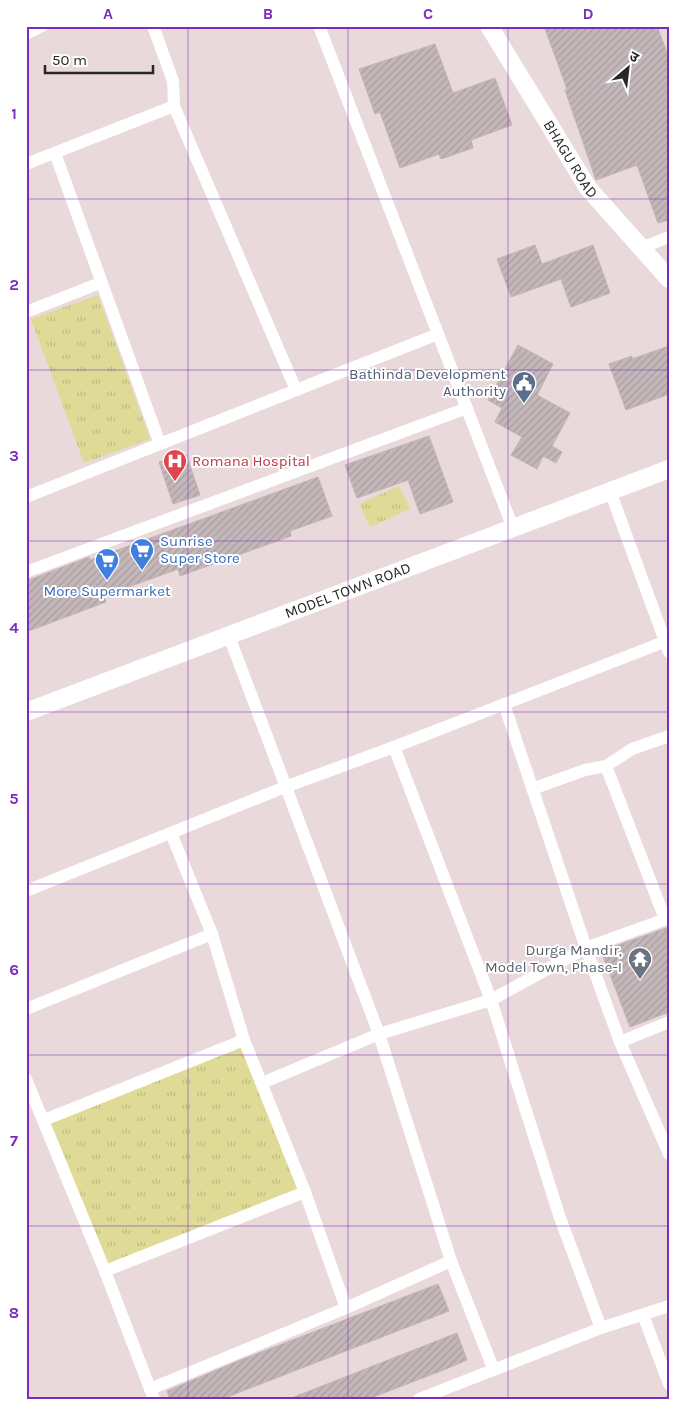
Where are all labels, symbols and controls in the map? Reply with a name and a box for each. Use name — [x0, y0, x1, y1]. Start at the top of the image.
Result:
text: A — [103, 4, 113, 23]
text: B — [263, 4, 273, 23]
text: C — [423, 4, 433, 23]
text: D — [583, 4, 594, 23]
scale bar — [45, 42, 152, 74]
north arrow — [602, 42, 652, 92]
text: उ — [626, 48, 642, 67]
text: 50 m — [52, 51, 87, 69]
text: 1 — [11, 104, 17, 123]
street label: BHAGU ROAD — [540, 117, 602, 202]
text: 2 — [9, 275, 19, 294]
place label: Bathinda Development Authority — [349, 365, 506, 400]
public building icon: Bathinda Development Authority — [511, 370, 537, 404]
text: 3 — [9, 446, 19, 465]
hospital icon: Romana Hospital — [162, 448, 188, 482]
place label: Romana Hospital — [192, 452, 310, 470]
place label: Sunrise Super Store — [160, 532, 240, 567]
supermarket icon: Sunrise Super Store — [129, 537, 155, 571]
supermarket icon: More Supermarket — [94, 547, 120, 581]
street label: MODEL TOWN ROAD — [282, 558, 413, 622]
place label: More Supermarket — [43, 582, 171, 600]
text: 4 — [9, 618, 19, 637]
text: 5 — [9, 789, 19, 808]
place label: Durga Mandir, Model Town, Phase-I — [485, 941, 622, 976]
temple icon: Durga Mandir, Model Town, Phase-I — [627, 946, 653, 980]
text: 6 — [9, 960, 19, 979]
text: 7 — [10, 1131, 18, 1150]
text: 8 — [9, 1303, 19, 1322]

